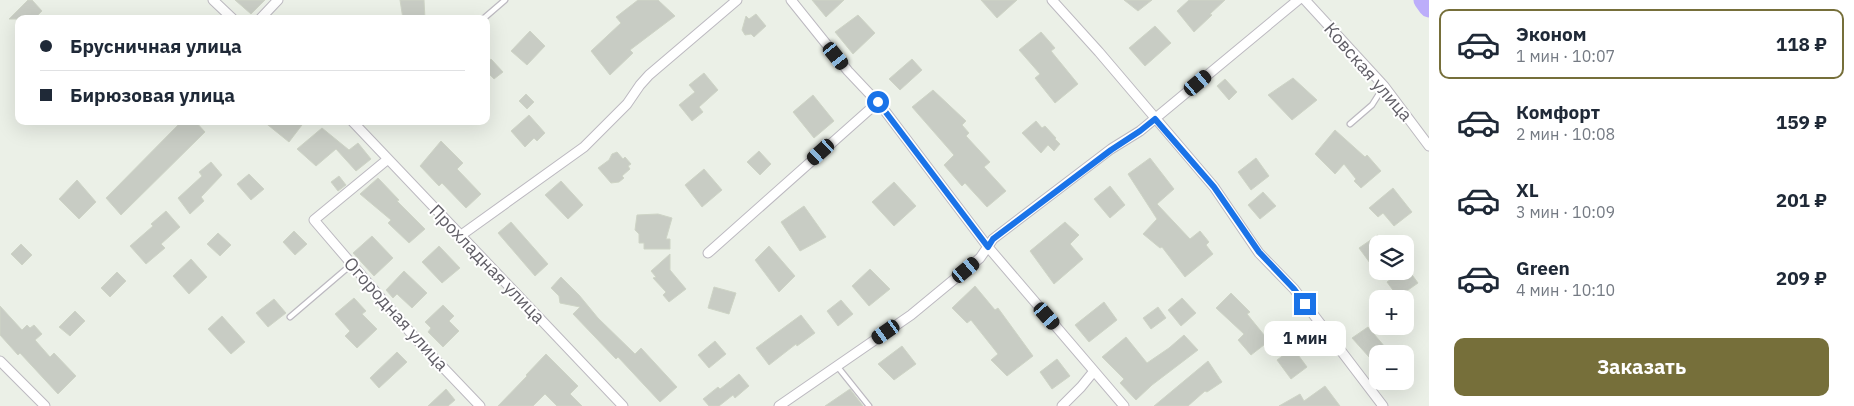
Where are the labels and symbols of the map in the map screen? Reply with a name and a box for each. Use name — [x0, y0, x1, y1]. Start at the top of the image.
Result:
street label: Ковская улица — [1319, 17, 1418, 126]
car — [820, 40, 851, 72]
car — [1181, 68, 1214, 98]
route start — [867, 91, 889, 113]
car — [804, 136, 837, 168]
street label: Прохладная улица — [425, 199, 550, 328]
street label: Огородная улица — [339, 252, 454, 376]
car — [949, 255, 982, 285]
route end — [1294, 293, 1316, 315]
car — [1031, 300, 1062, 332]
car — [869, 317, 902, 347]
callout: 1 мин — [1264, 322, 1346, 356]

